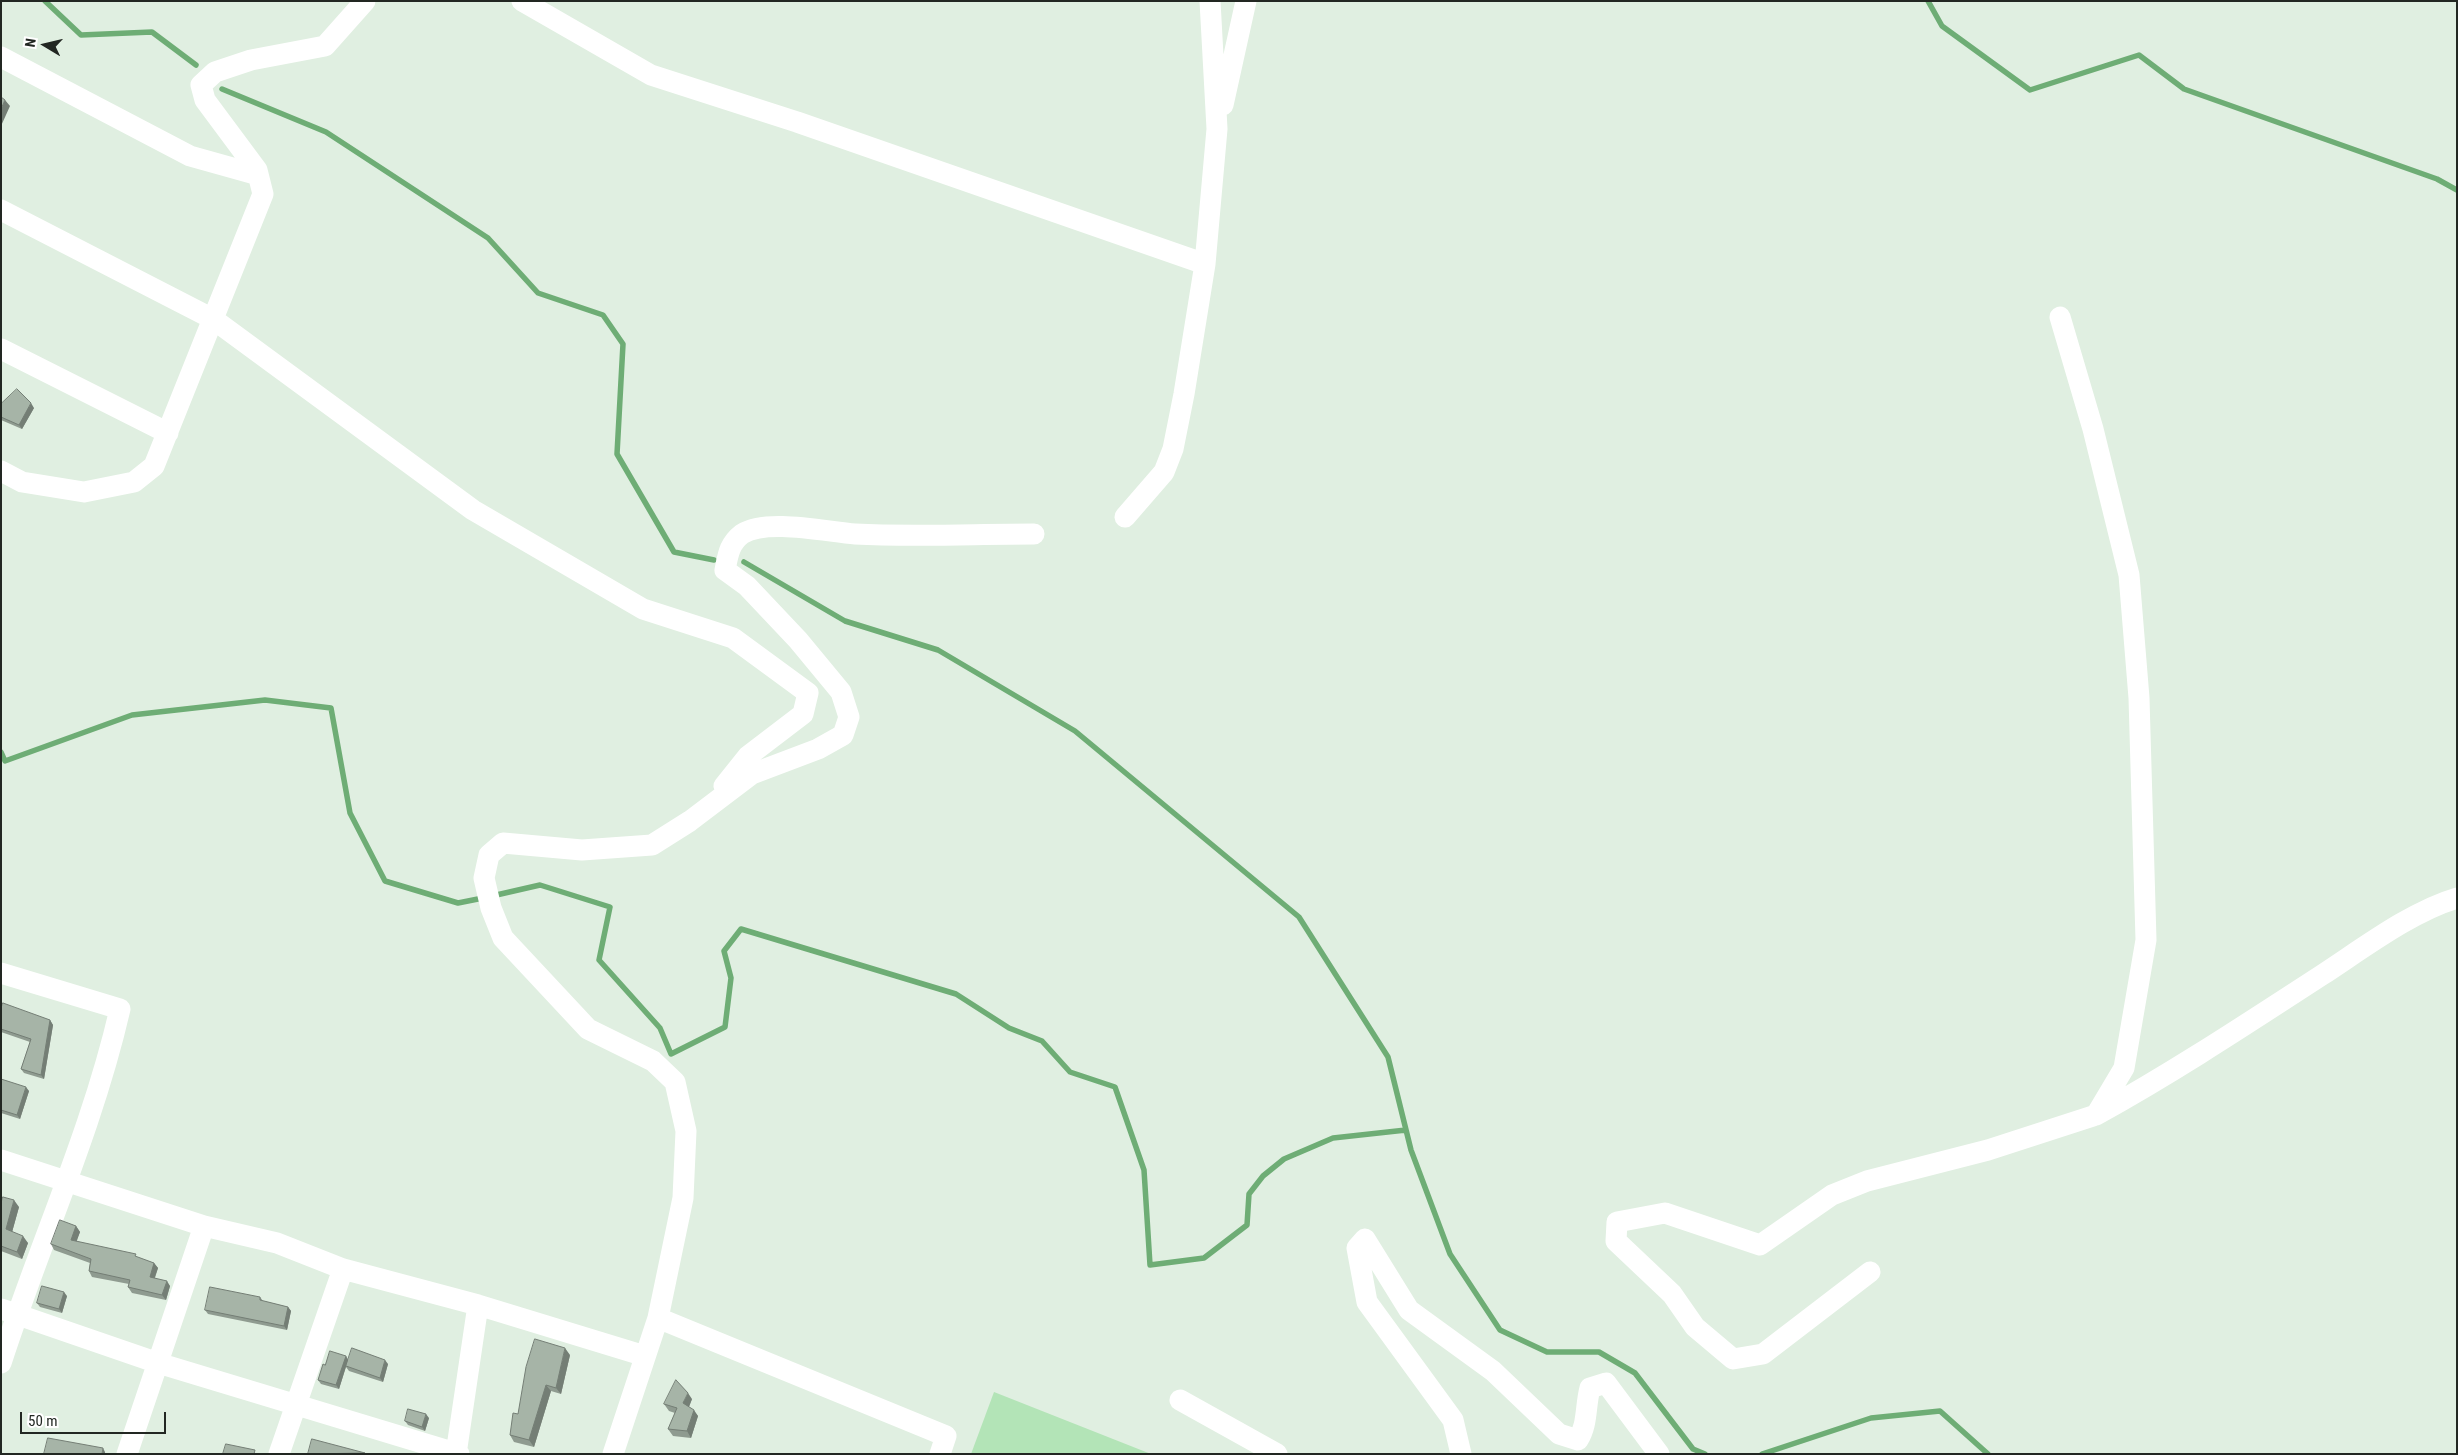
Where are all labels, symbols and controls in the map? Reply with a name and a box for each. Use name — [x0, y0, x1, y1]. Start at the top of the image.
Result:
north arrow — [20, 20, 70, 70]
text: N — [22, 37, 39, 48]
scale bar — [22, 1402, 169, 1434]
text: 50 m — [28, 1412, 58, 1430]

